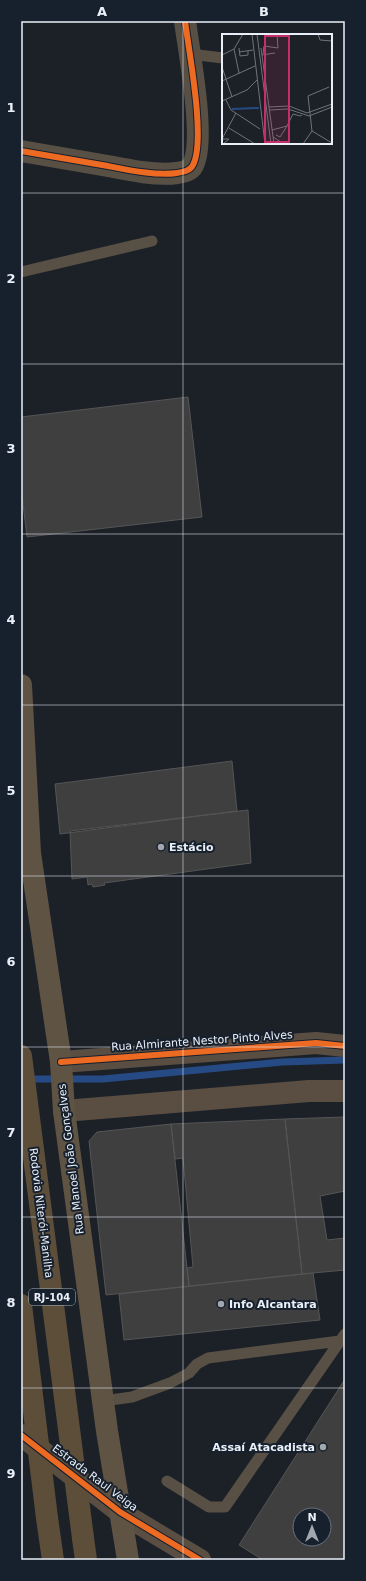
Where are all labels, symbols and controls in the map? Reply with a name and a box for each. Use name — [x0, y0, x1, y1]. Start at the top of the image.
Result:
text: A — [97, 4, 107, 19]
text: B — [259, 4, 269, 19]
inset map — [222, 34, 332, 144]
text: 1 — [6, 100, 16, 115]
text: 2 — [6, 271, 16, 286]
text: 3 — [6, 441, 16, 456]
text: 4 — [6, 612, 16, 627]
text: 5 — [6, 783, 16, 798]
place label: Estácio — [169, 841, 214, 854]
marker: Estácio — [156, 842, 166, 852]
text: 6 — [6, 954, 16, 969]
street label: Rua Almirante Nestor Pinto Alves — [111, 1028, 293, 1054]
street label: Rua Manoel João Gonçalves — [55, 1083, 87, 1235]
text: 7 — [6, 1125, 16, 1140]
street label: Rodovia Niterói-Manilha — [27, 1147, 55, 1279]
road number: RJ-104 — [29, 1289, 75, 1305]
text: 8 — [6, 1295, 16, 1310]
place label: Info Alcantara — [229, 1298, 317, 1311]
marker: Info Alcantara — [216, 1299, 226, 1309]
place label: Assaí Atacadista — [212, 1441, 315, 1454]
street label: Estrada Raul Veiga — [50, 1442, 140, 1514]
marker: Assaí Atacadista — [318, 1442, 328, 1452]
text: 9 — [6, 1466, 16, 1481]
north arrow — [292, 1507, 332, 1547]
text: N — [307, 1511, 317, 1524]

